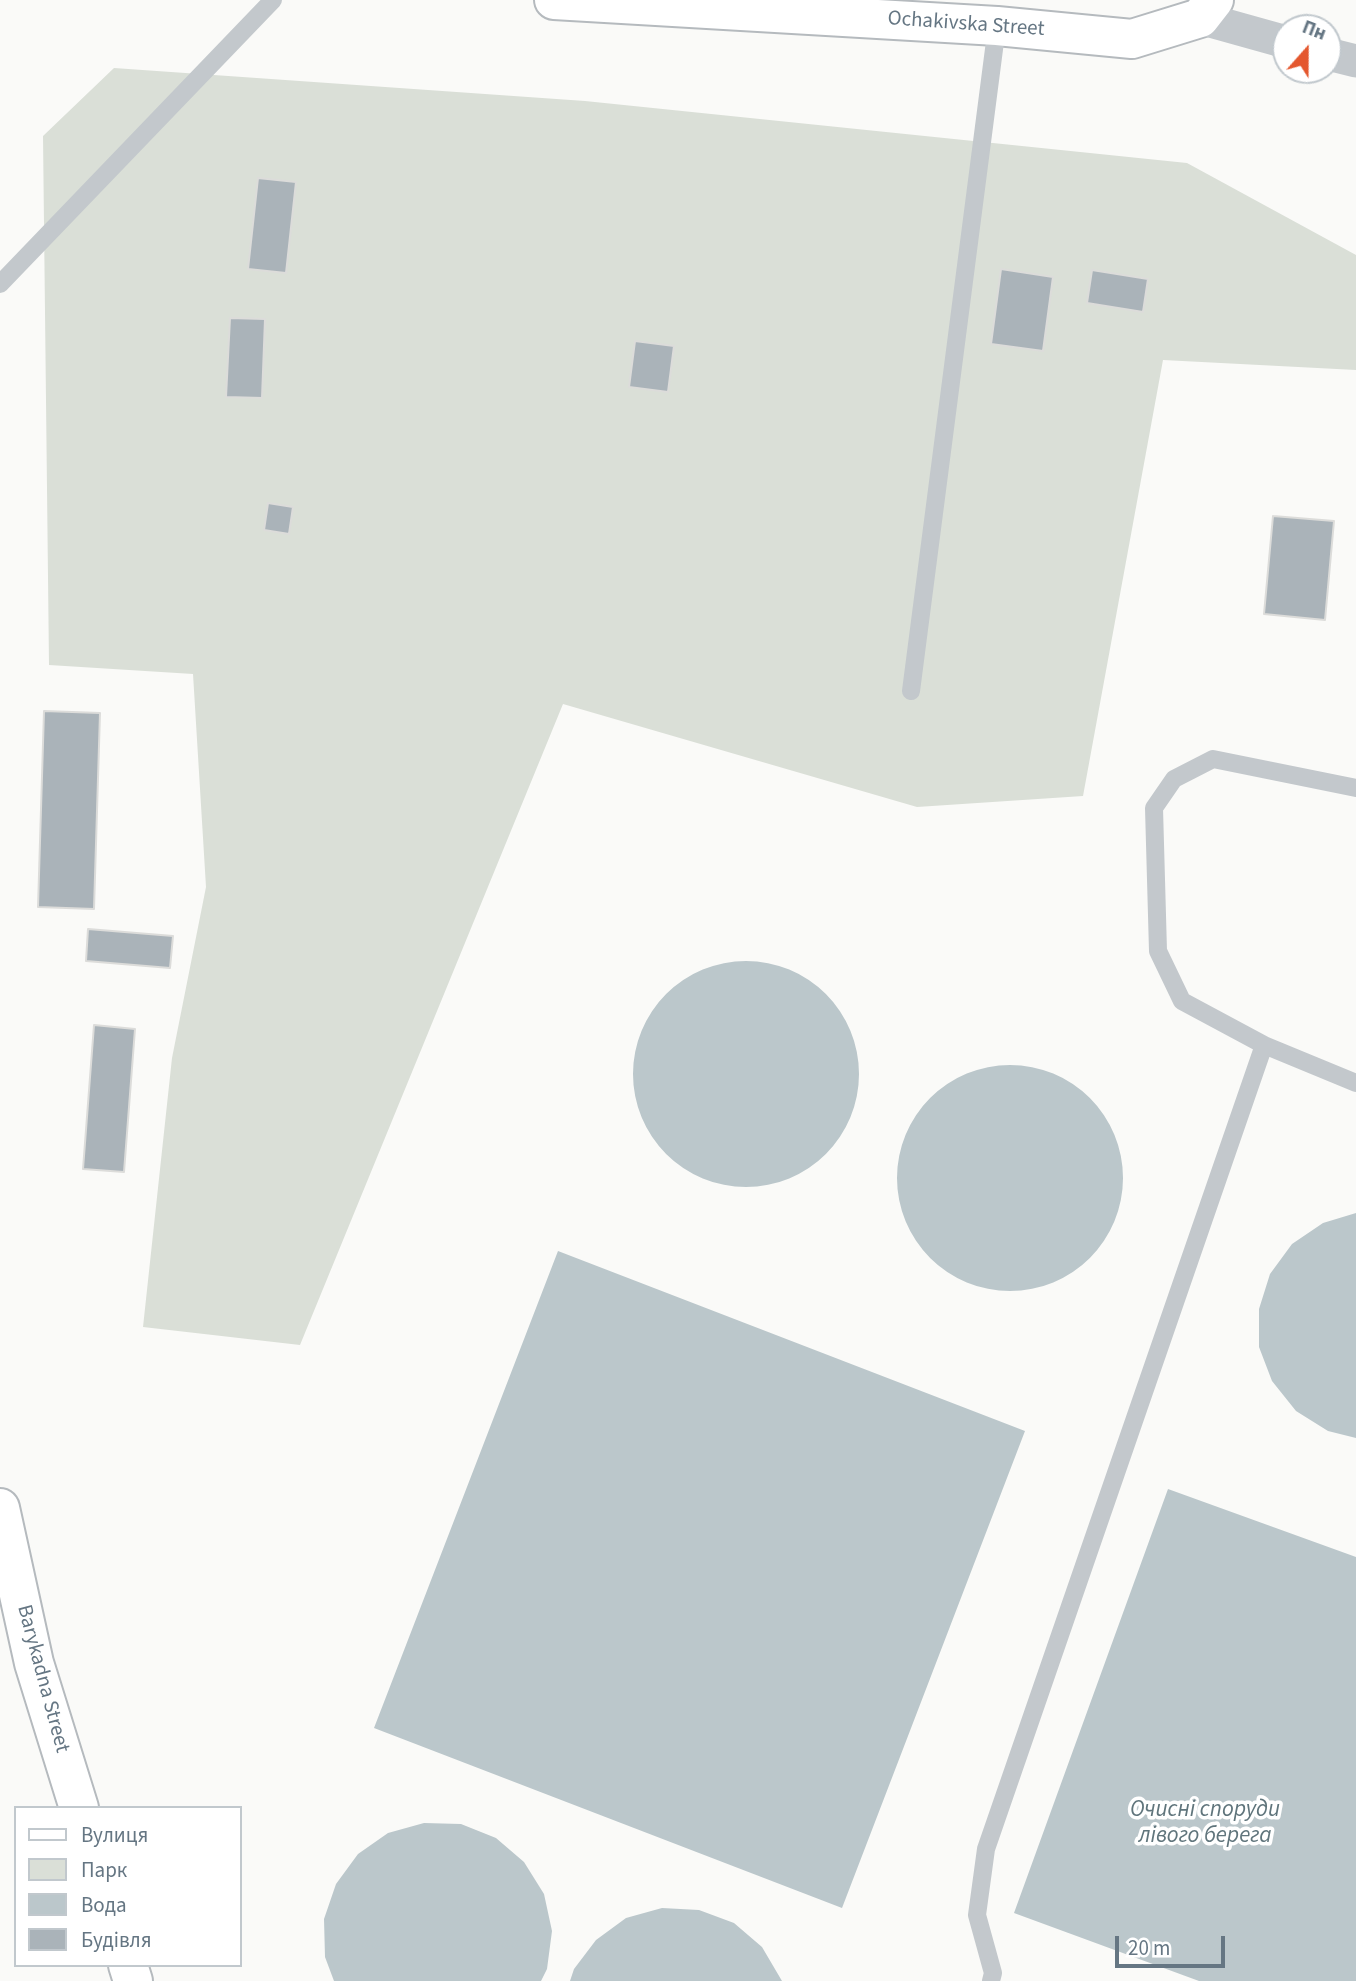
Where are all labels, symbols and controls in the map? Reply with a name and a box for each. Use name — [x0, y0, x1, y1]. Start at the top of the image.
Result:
street label: Ochakivska Street — [887, 7, 1045, 43]
north arrow — [1272, 14, 1342, 84]
text: Пн — [1298, 14, 1330, 48]
street label: Barykadna Street — [10, 1602, 74, 1756]
water label: Очисні споруди лівого берега — [1130, 1797, 1280, 1851]
legend — [14, 1806, 242, 1967]
text: Вулиця — [81, 1820, 148, 1850]
text: Парк — [81, 1855, 127, 1885]
text: Вода — [81, 1890, 127, 1920]
scale bar — [1118, 1922, 1228, 1966]
text: Будівля — [81, 1925, 152, 1955]
text: 20 m — [1128, 1933, 1170, 1963]

